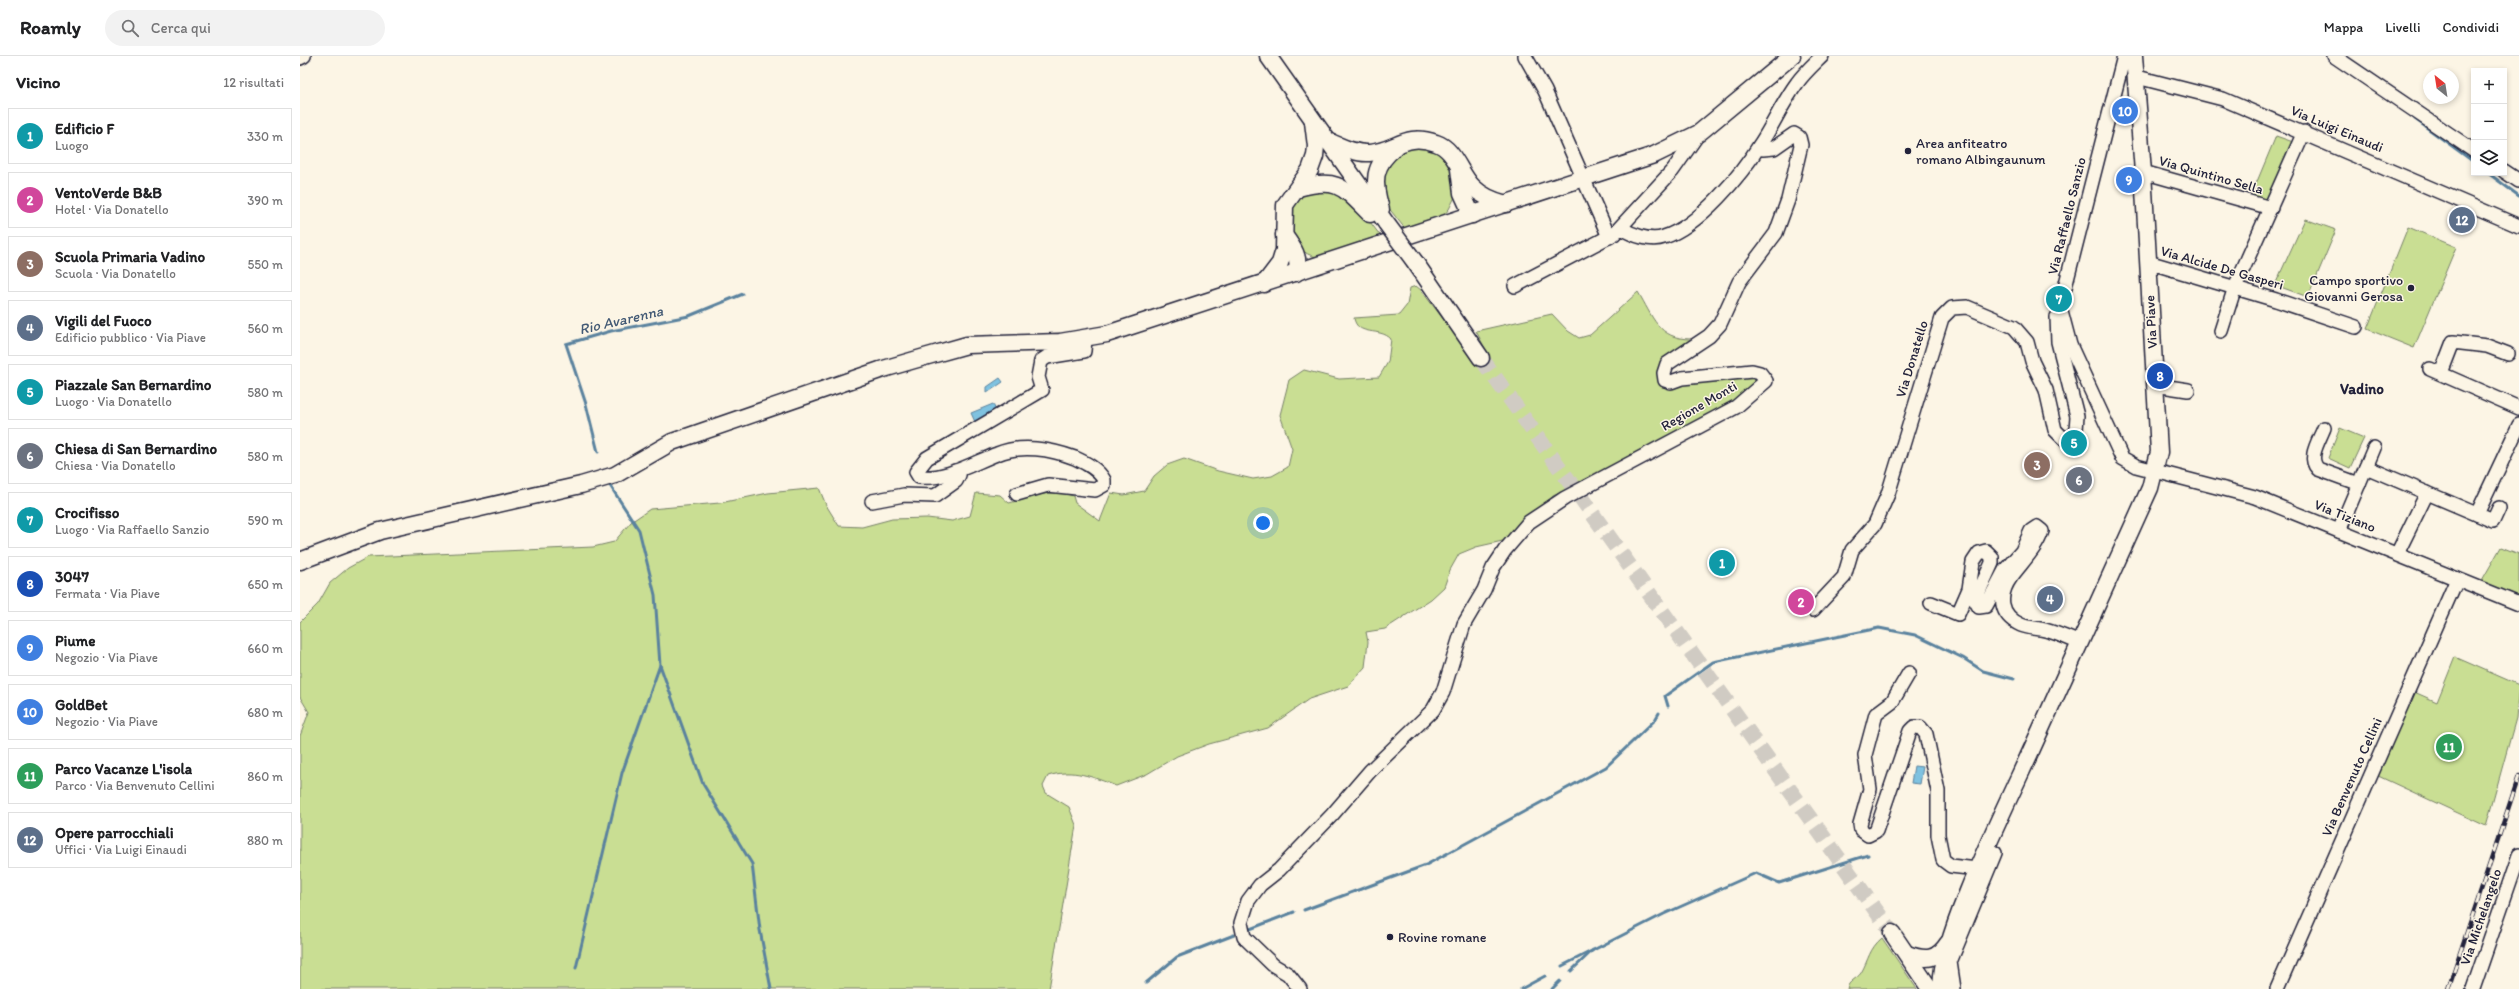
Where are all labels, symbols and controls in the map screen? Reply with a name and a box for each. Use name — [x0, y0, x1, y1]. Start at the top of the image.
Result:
search box — [105, 10, 385, 46]
text: Roamly — [20, 16, 81, 39]
icon: search — [119, 17, 141, 39]
text: Cerca qui — [151, 19, 211, 37]
text: Mappa — [2324, 19, 2363, 36]
text: Livelli — [2385, 19, 2420, 36]
text: Condividi — [2442, 19, 2499, 36]
north arrow — [2423, 68, 2459, 104]
map controls — [2471, 68, 2507, 176]
button: + — [2471, 68, 2507, 104]
text: Vicino — [16, 72, 60, 92]
text: 12 risultati — [223, 75, 284, 90]
pin: 10 — [2112, 96, 2138, 126]
street label: Via Luigi Einaudi — [2288, 102, 2386, 156]
button: − — [2471, 104, 2507, 140]
text: Edificio F — [55, 120, 114, 138]
text: 1 — [27, 129, 33, 144]
text: 330 m — [247, 129, 283, 144]
place label: Area anfiteatro romano Albingaunum — [1916, 135, 2046, 168]
text: Luogo — [55, 138, 89, 153]
button: layers — [2471, 140, 2507, 176]
marker: Area anfiteatro romano Albingaunum — [1903, 146, 1913, 156]
street label: Via Quintino Sella — [2157, 152, 2265, 198]
street label: Via Raffaello Sanzio — [2044, 156, 2090, 276]
pin: 9 — [2116, 165, 2142, 195]
text: VentoVerde B&B — [55, 184, 162, 202]
text: 2 — [27, 193, 33, 208]
text: 390 m — [247, 193, 283, 208]
text: Hotel · Via Donatello — [55, 202, 169, 217]
pin: 12 — [2449, 205, 2475, 235]
street label: Via Alcide De Gasperi — [2159, 242, 2285, 294]
text: Scuola Primaria Vadino — [55, 248, 205, 266]
text: 3 — [26, 257, 34, 272]
text: 550 m — [247, 257, 283, 272]
text: Scuola · Via Donatello — [55, 266, 176, 281]
place label: Campo sportivo Giovanni Gerosa — [2304, 272, 2404, 305]
marker: Campo sportivo Giovanni Gerosa — [2406, 283, 2416, 293]
pin: 7 — [2046, 284, 2072, 314]
street label: Via Piave — [2141, 294, 2161, 349]
water label: Rio Avarenna — [577, 302, 665, 338]
text: Vigili del Fuoco — [55, 312, 152, 330]
street label: Via Donatello — [1892, 318, 1932, 400]
text: 4 — [26, 321, 34, 336]
text: 560 m — [247, 321, 283, 336]
text: Edificio pubblico · Via Piave — [55, 330, 206, 345]
pin: 8 — [2147, 361, 2173, 391]
text: Piazzale San Bernardino — [55, 376, 211, 394]
street label: Regione Monti — [1658, 377, 1740, 435]
district label: Vadino — [2340, 380, 2384, 398]
text: 5 — [27, 385, 33, 400]
text: 580 m — [247, 385, 283, 400]
text: Luogo · Via Donatello — [55, 394, 172, 409]
pin: 5 — [2061, 428, 2087, 458]
text: Chiesa di San Bernardino — [55, 440, 217, 458]
text: 6 — [27, 449, 33, 464]
text: 580 m — [247, 449, 283, 464]
pin: 3 — [2024, 450, 2050, 480]
text: Chiesa · Via Donatello — [55, 458, 176, 473]
pin: 6 — [2066, 465, 2092, 495]
street label: Via Tiziano — [2312, 496, 2378, 536]
text: Crocifisso — [55, 504, 119, 522]
text: 7 — [27, 513, 33, 528]
text: 590 m — [248, 513, 283, 528]
your location — [1253, 513, 1273, 533]
text: Luogo · Via Raffaello Sanzio — [55, 522, 209, 537]
pin: 1 — [1709, 548, 1735, 578]
text: 3047 — [55, 568, 89, 586]
text: 8 — [26, 577, 34, 592]
text: 650 m — [247, 577, 283, 592]
pin: 4 — [2037, 584, 2063, 614]
text: Fermata · Via Piave — [55, 586, 160, 601]
pin: 2 — [1788, 587, 1814, 617]
text: Piume — [55, 632, 95, 650]
text: 9 — [27, 641, 33, 656]
text: 660 m — [247, 641, 283, 656]
text: Negozio · Via Piave — [55, 650, 158, 665]
text: GoldBet — [55, 696, 108, 714]
text: 10 — [23, 705, 37, 720]
text: 680 m — [247, 705, 283, 720]
text: Negozio · Via Piave — [55, 714, 158, 729]
street label: Via Benvenuto Cellini — [2318, 715, 2386, 839]
pin: 11 — [2436, 732, 2462, 762]
text: Parco Vacanze L'isola — [55, 760, 192, 778]
text: 11 — [24, 769, 36, 784]
text: 860 m — [247, 769, 283, 784]
text: Parco · Via Benvenuto Cellini — [55, 778, 215, 793]
text: Opere parrocchiali — [55, 824, 174, 842]
text: 12 — [24, 833, 36, 848]
text: 880 m — [247, 833, 283, 848]
text: Uffici · Via Luigi Einaudi — [55, 842, 187, 857]
street label: Via Michelangelo — [2457, 867, 2505, 967]
place label: Rovine romane — [1398, 929, 1487, 946]
marker: Rovine romane — [1385, 932, 1395, 942]

